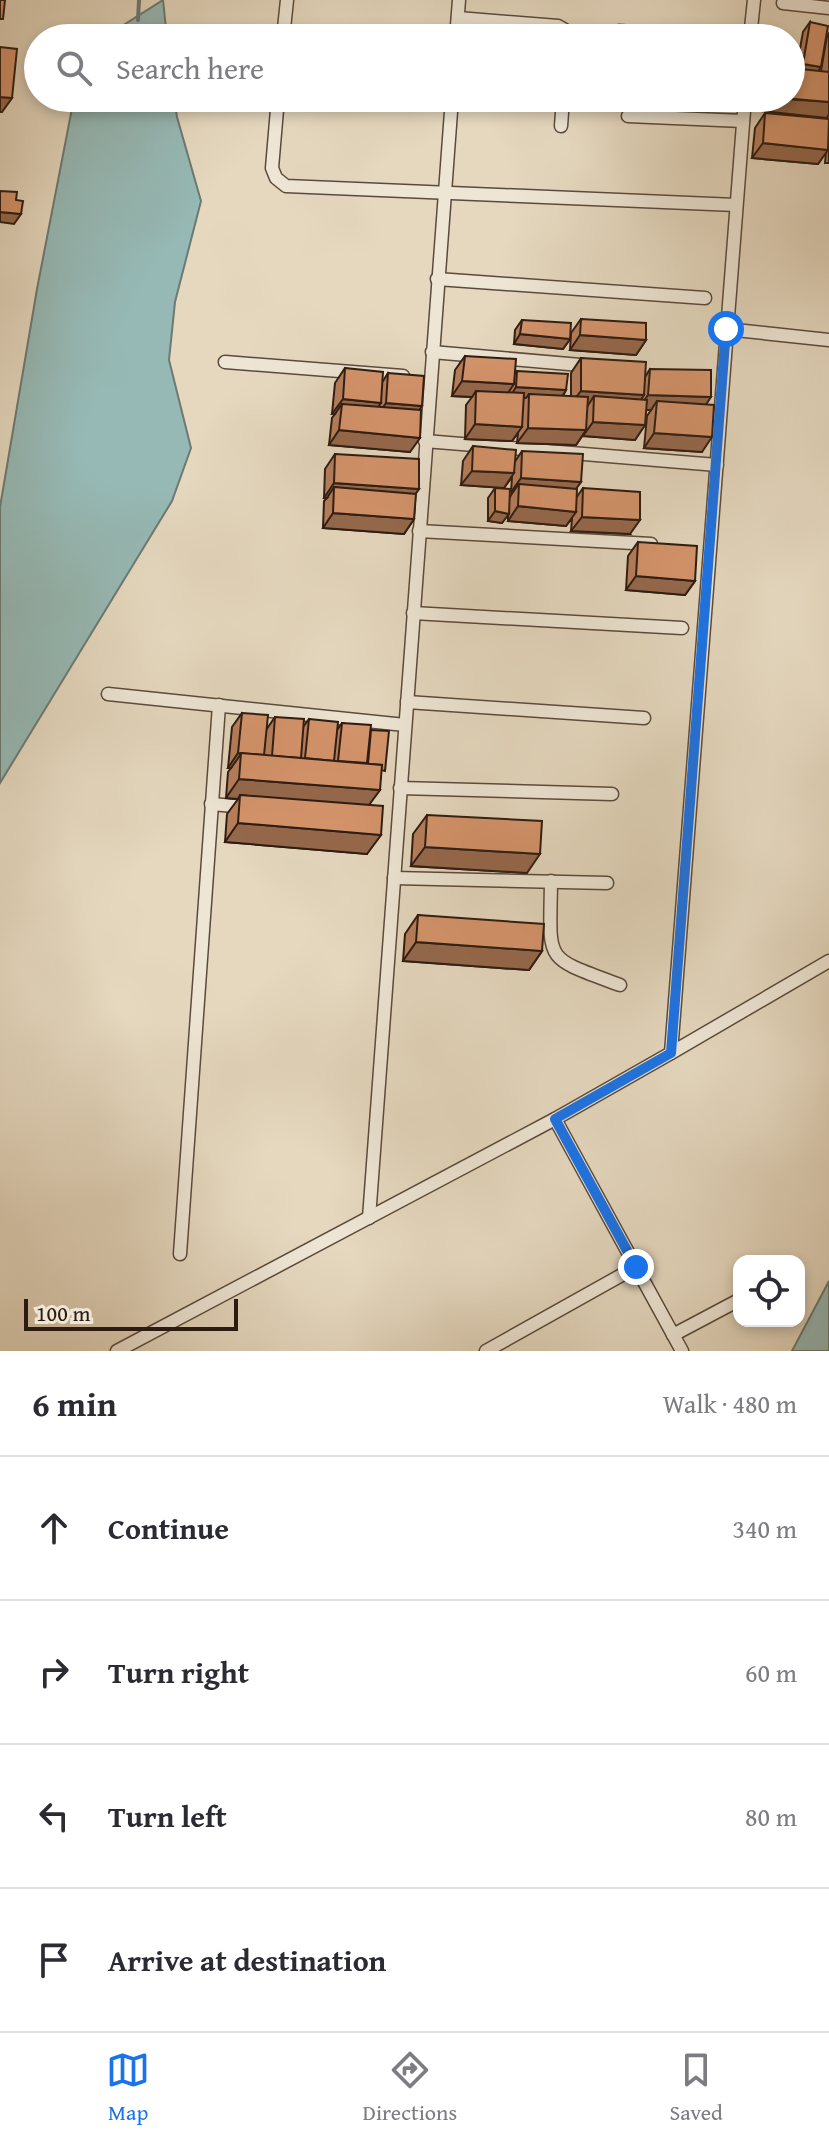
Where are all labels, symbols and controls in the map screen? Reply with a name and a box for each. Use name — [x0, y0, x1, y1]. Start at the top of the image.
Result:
search box — [24, 24, 805, 112]
icon: search — [52, 46, 96, 90]
text: Search here — [116, 46, 264, 90]
route start — [708, 311, 744, 347]
route end — [618, 1249, 654, 1285]
map controls — [733, 1255, 805, 1327]
button: locate — [733, 1255, 805, 1327]
scale bar — [24, 1295, 238, 1331]
text: 100 m — [36, 1297, 91, 1329]
text: 6 min — [32, 1379, 117, 1428]
text: Walk · 480 m — [663, 1384, 797, 1423]
icon: ahead — [32, 1506, 76, 1550]
text: Continue — [108, 1506, 229, 1550]
text: 340 m — [732, 1509, 797, 1548]
icon: right — [32, 1650, 76, 1694]
text: Turn right — [108, 1650, 249, 1694]
text: 60 m — [745, 1653, 797, 1692]
icon: left — [32, 1794, 76, 1838]
text: Turn left — [108, 1794, 227, 1838]
text: 80 m — [745, 1797, 797, 1836]
icon: arrive — [32, 1938, 76, 1982]
text: Arrive at destination — [108, 1938, 386, 1982]
tab: Map — [106, 2048, 150, 2128]
tab: Directions — [363, 2048, 457, 2128]
tab: Saved — [670, 2048, 723, 2128]

